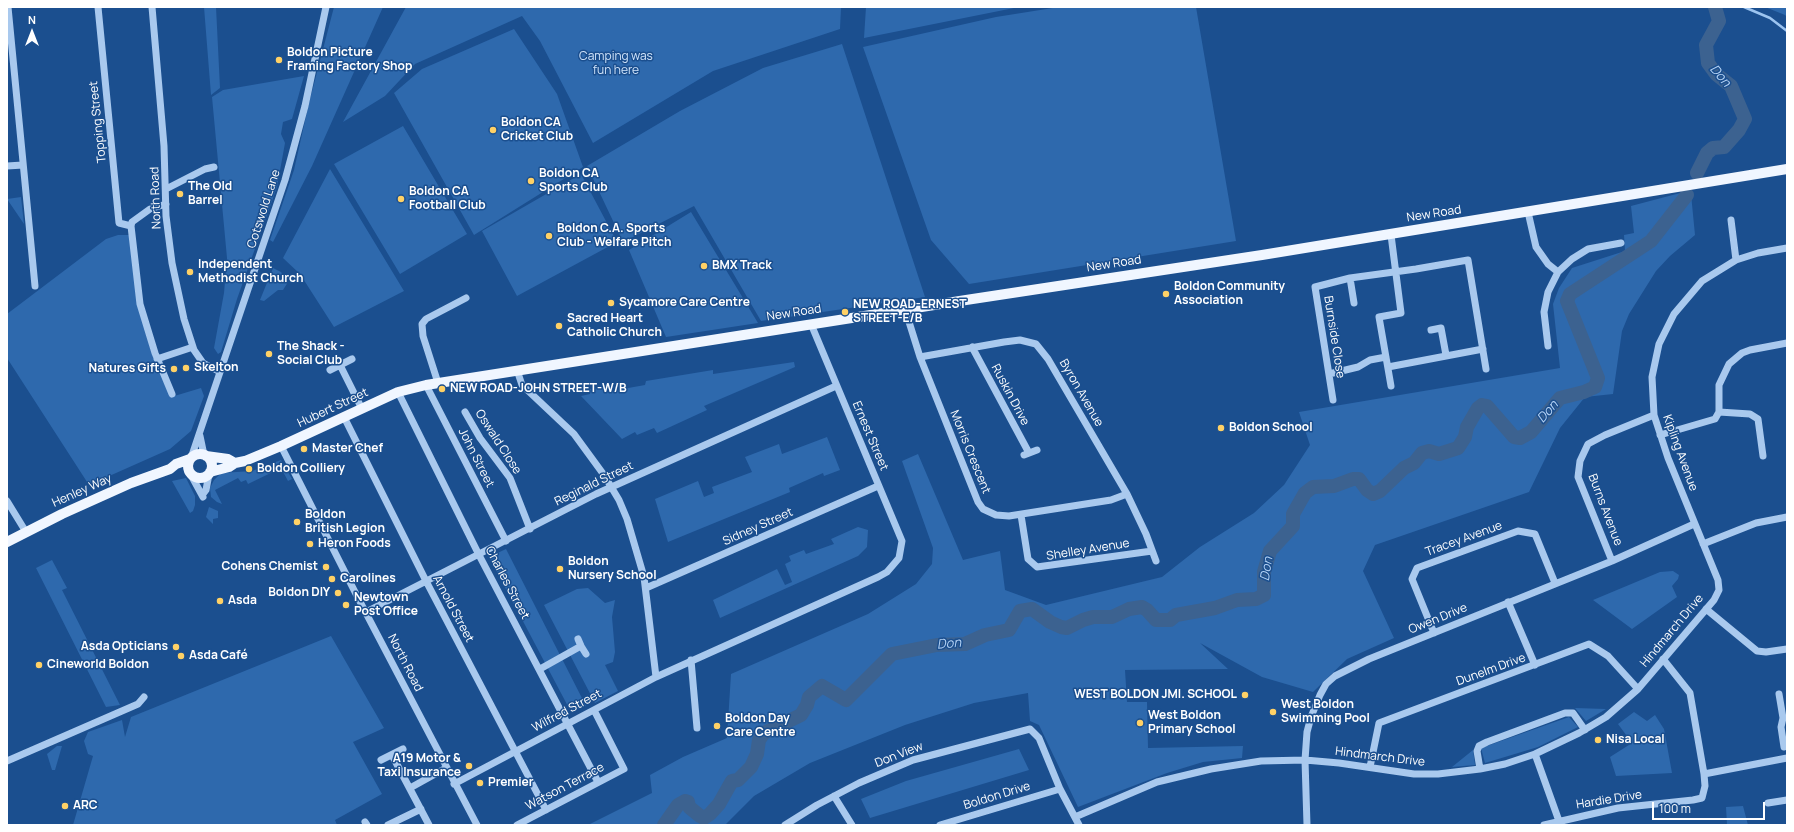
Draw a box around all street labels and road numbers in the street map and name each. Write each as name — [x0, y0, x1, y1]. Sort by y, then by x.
street label: Topping Street — [87, 80, 109, 164]
street label: North Road — [148, 167, 164, 229]
street label: Cotswold Lane — [245, 168, 283, 250]
street label: New Road — [1406, 203, 1462, 225]
street label: New Road — [1086, 253, 1142, 275]
street label: Burnside Close — [1320, 295, 1348, 379]
street label: New Road — [766, 302, 822, 324]
street label: Byron Avenue — [1056, 357, 1106, 429]
street label: Ruskin Drive — [988, 362, 1032, 428]
street label: Hubert Street — [295, 385, 371, 431]
street label: Ernest Street — [849, 399, 891, 473]
street label: Oswald Close — [472, 407, 524, 477]
street label: Morris Crescent — [947, 408, 993, 496]
street label: Kipling Avenue — [1659, 413, 1701, 493]
street label: John Street — [455, 426, 497, 490]
street label: Reginald Street — [552, 459, 636, 509]
street label: Henley Way — [50, 471, 114, 511]
street label: Burns Avenue — [1585, 472, 1625, 548]
street label: Sidney Street — [721, 505, 795, 549]
street label: Tracey Avenue — [1424, 518, 1504, 560]
street label: Shelley Avenue — [1045, 536, 1131, 564]
street label: Charles Street — [482, 544, 532, 622]
street label: Arnold Street — [429, 573, 477, 645]
street label: Hindmarch Drive — [1637, 592, 1707, 670]
street label: Owen Drive — [1407, 601, 1469, 637]
street label: North Road — [384, 632, 426, 694]
street label: Dunelm Drive — [1454, 651, 1528, 689]
street label: Wilfred Street — [530, 687, 604, 735]
street label: Don View — [873, 739, 925, 771]
street label: Hindmarch Drive — [1334, 744, 1426, 770]
street label: Watson Terrace — [523, 760, 607, 814]
street label: Boldon Drive — [962, 779, 1032, 813]
street label: Hardie Drive — [1575, 788, 1643, 812]

